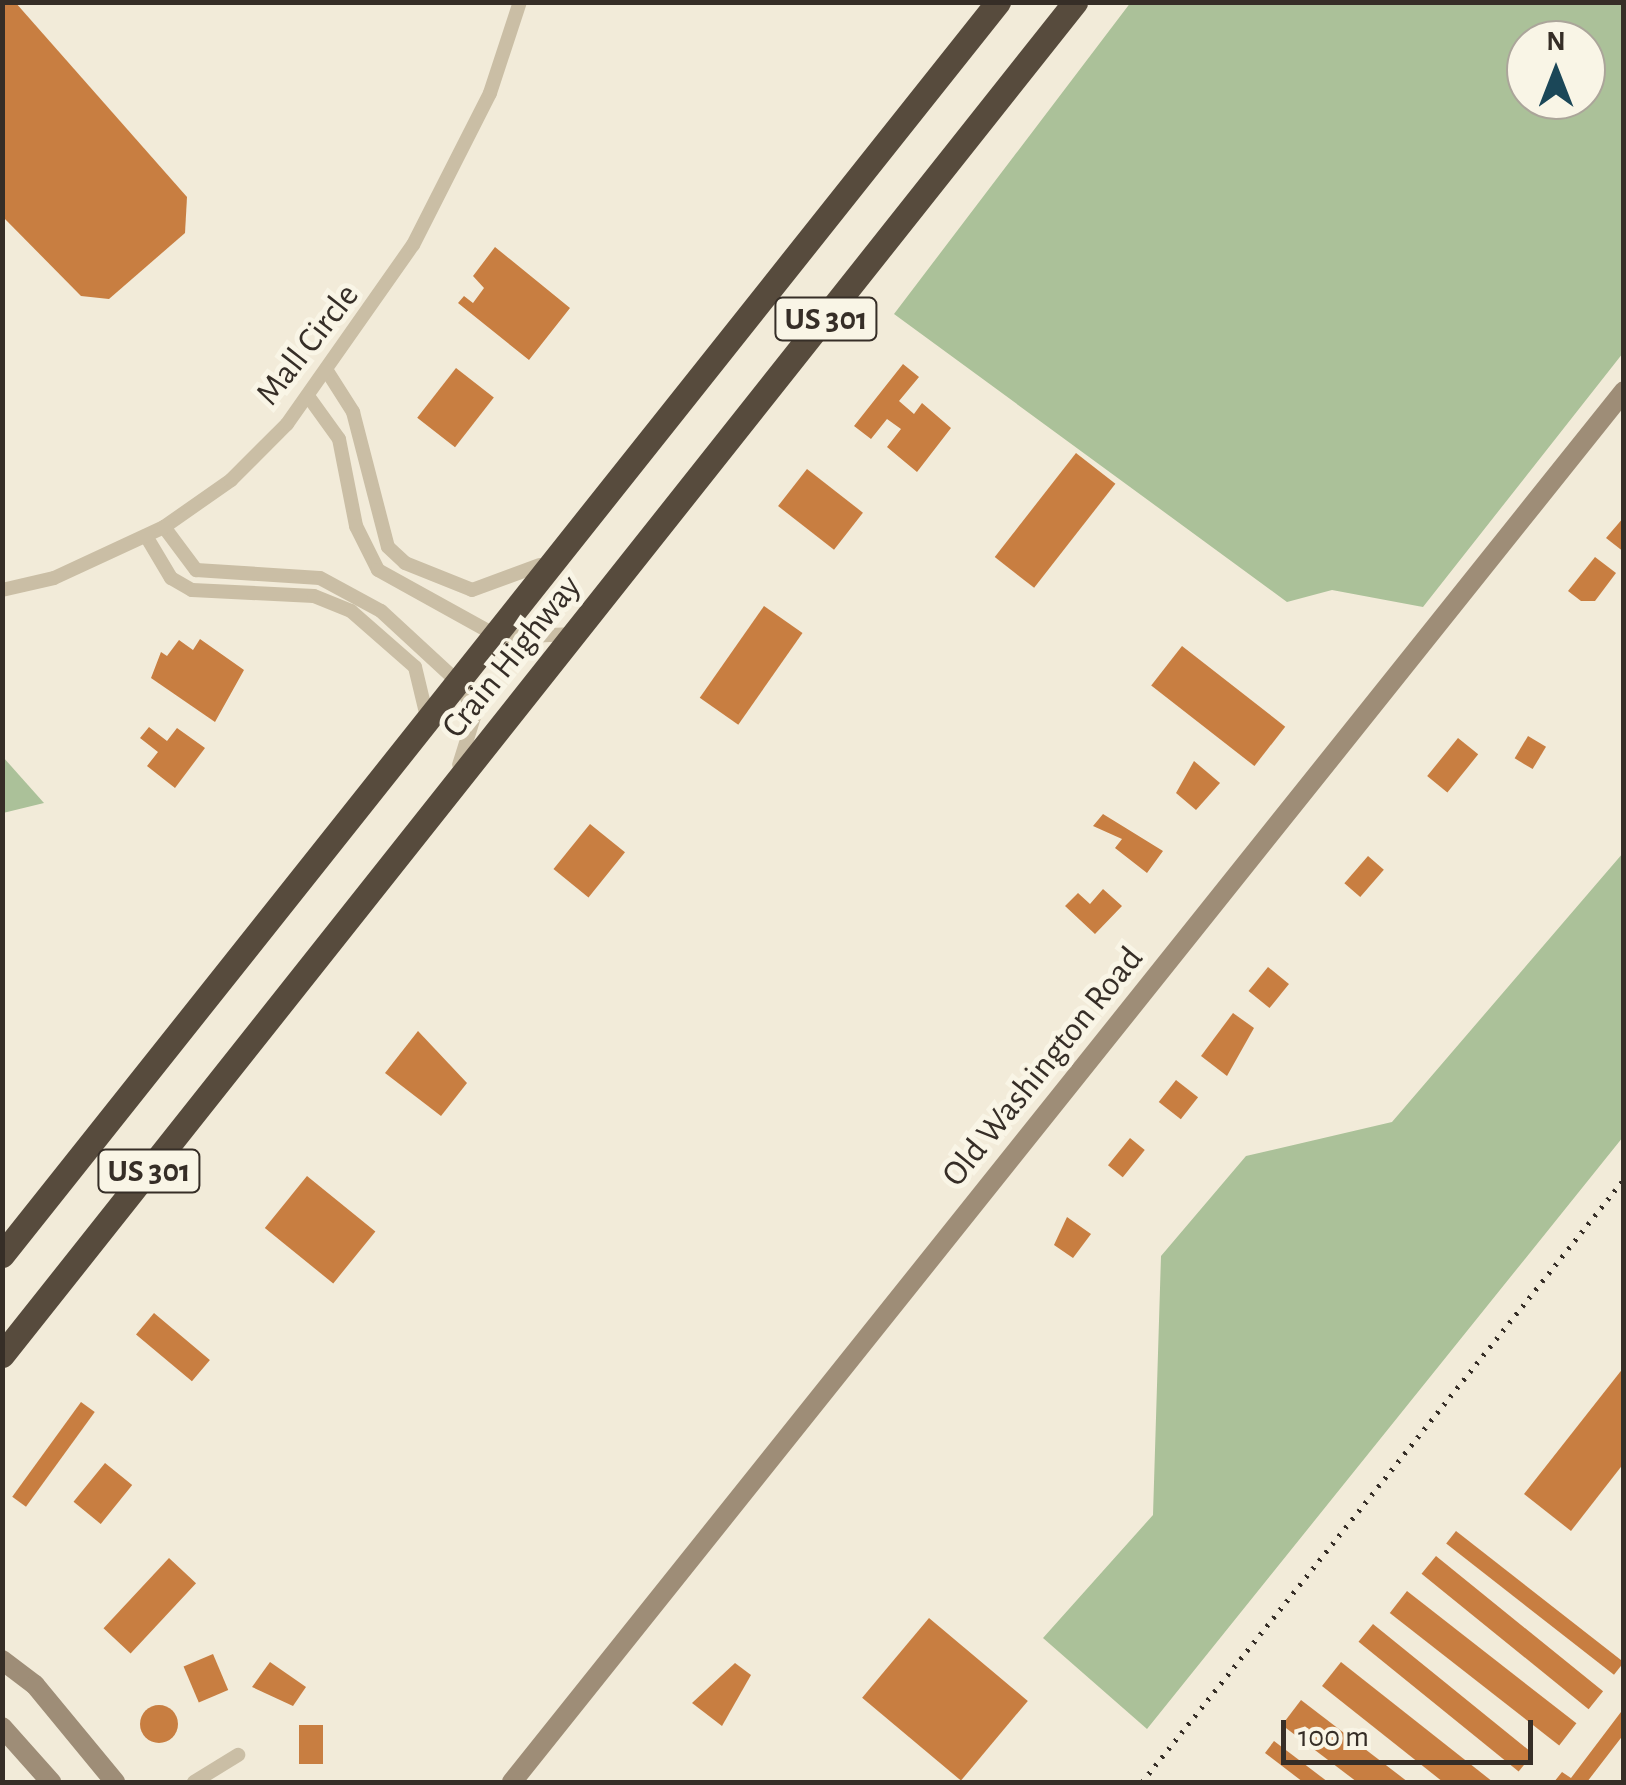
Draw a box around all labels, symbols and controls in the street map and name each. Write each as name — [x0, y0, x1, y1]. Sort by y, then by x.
north arrow — [1506, 20, 1606, 120]
text: N — [1546, 28, 1566, 56]
street label: Mall Circle — [248, 276, 368, 414]
road number: US 301 — [774, 292, 878, 346]
street label: Crain Highway — [433, 567, 591, 747]
street label: Old Washington Road — [934, 939, 1152, 1195]
road number: US 301 — [96, 1144, 202, 1198]
scale bar — [1286, 1700, 1538, 1762]
text: 100 m — [1298, 1722, 1369, 1752]

